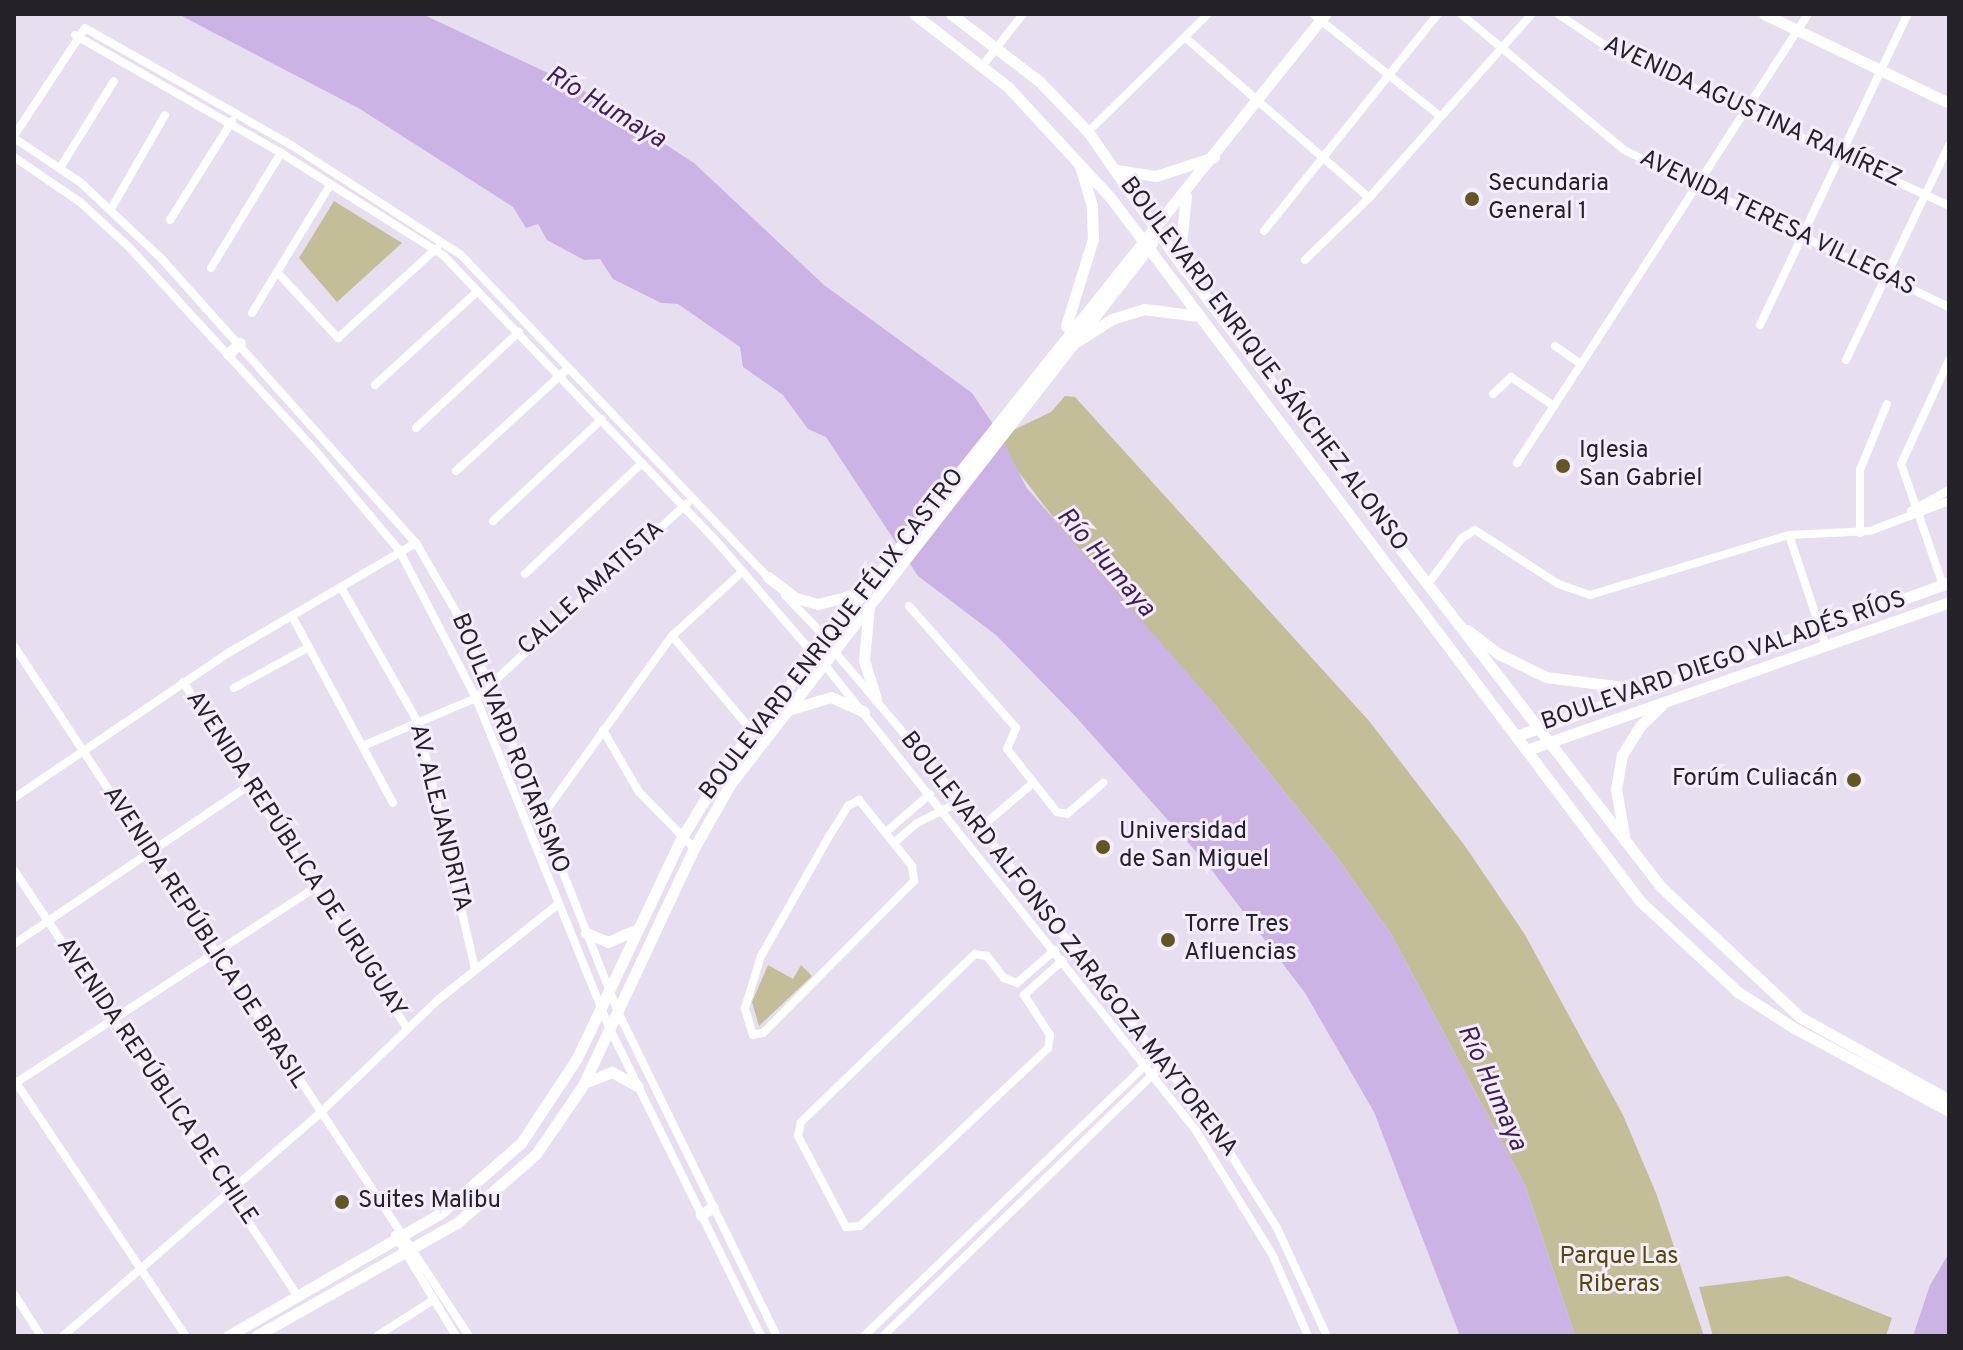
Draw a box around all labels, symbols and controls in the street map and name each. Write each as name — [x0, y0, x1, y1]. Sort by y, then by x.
street label: AVENIDA AGUSTINA RAMÍREZ — [1597, 31, 1907, 195]
water label: Río Humaya — [539, 60, 671, 156]
street label: AVENIDA TERESA VILLEGAS — [1633, 144, 1921, 304]
place label: Secundaria General 1 — [1488, 171, 1609, 227]
street label: BOULEVARD ENRIQUE SÁNCHEZ ALONSO — [1112, 172, 1414, 558]
marker: Secundaria General 1 — [1463, 190, 1481, 208]
place label: Iglesia San Gabriel — [1579, 438, 1702, 494]
marker: Iglesia San Gabriel — [1554, 457, 1572, 475]
street label: BOULEVARD ENRIQUE FÉLIX CASTRO — [695, 464, 971, 806]
water label: Río Humaya — [1049, 502, 1161, 624]
street label: CALLE AMATISTA — [513, 515, 671, 663]
street label: BOULEVARD DIEGO VALADÉS RÍOS — [1537, 586, 1911, 738]
street label: BOULEVARD ROTARISMO — [444, 610, 574, 878]
street label: AVENIDA REPÚBLICA DE URUGUAY — [178, 686, 412, 1024]
street label: AV. ALEJANDRITA — [402, 721, 476, 915]
street label: BOULEVARD ALFONSO ZARAGOZA MAYTORENA — [892, 726, 1244, 1164]
place label: Forúm Culiacán — [1672, 766, 1838, 794]
marker: Forúm Culiacán — [1845, 771, 1863, 789]
street label: AVENIDA REPÚBLICA DE BRASIL — [95, 781, 313, 1095]
place label: Universidad de San Miguel — [1119, 819, 1269, 875]
marker: Universidad de San Miguel — [1094, 838, 1112, 856]
place label: Torre Tres Afluencias — [1184, 912, 1297, 968]
marker: Torre Tres Afluencias — [1159, 931, 1177, 949]
street label: AVENIDA REPÚBLICA DE CHILE — [49, 932, 263, 1232]
water label: Río Humaya — [1449, 1020, 1533, 1156]
place label: Suites Malibu — [358, 1188, 501, 1216]
marker: Suites Malibu — [333, 1193, 351, 1211]
park label: Parque Las Riberas — [1559, 1244, 1679, 1300]

